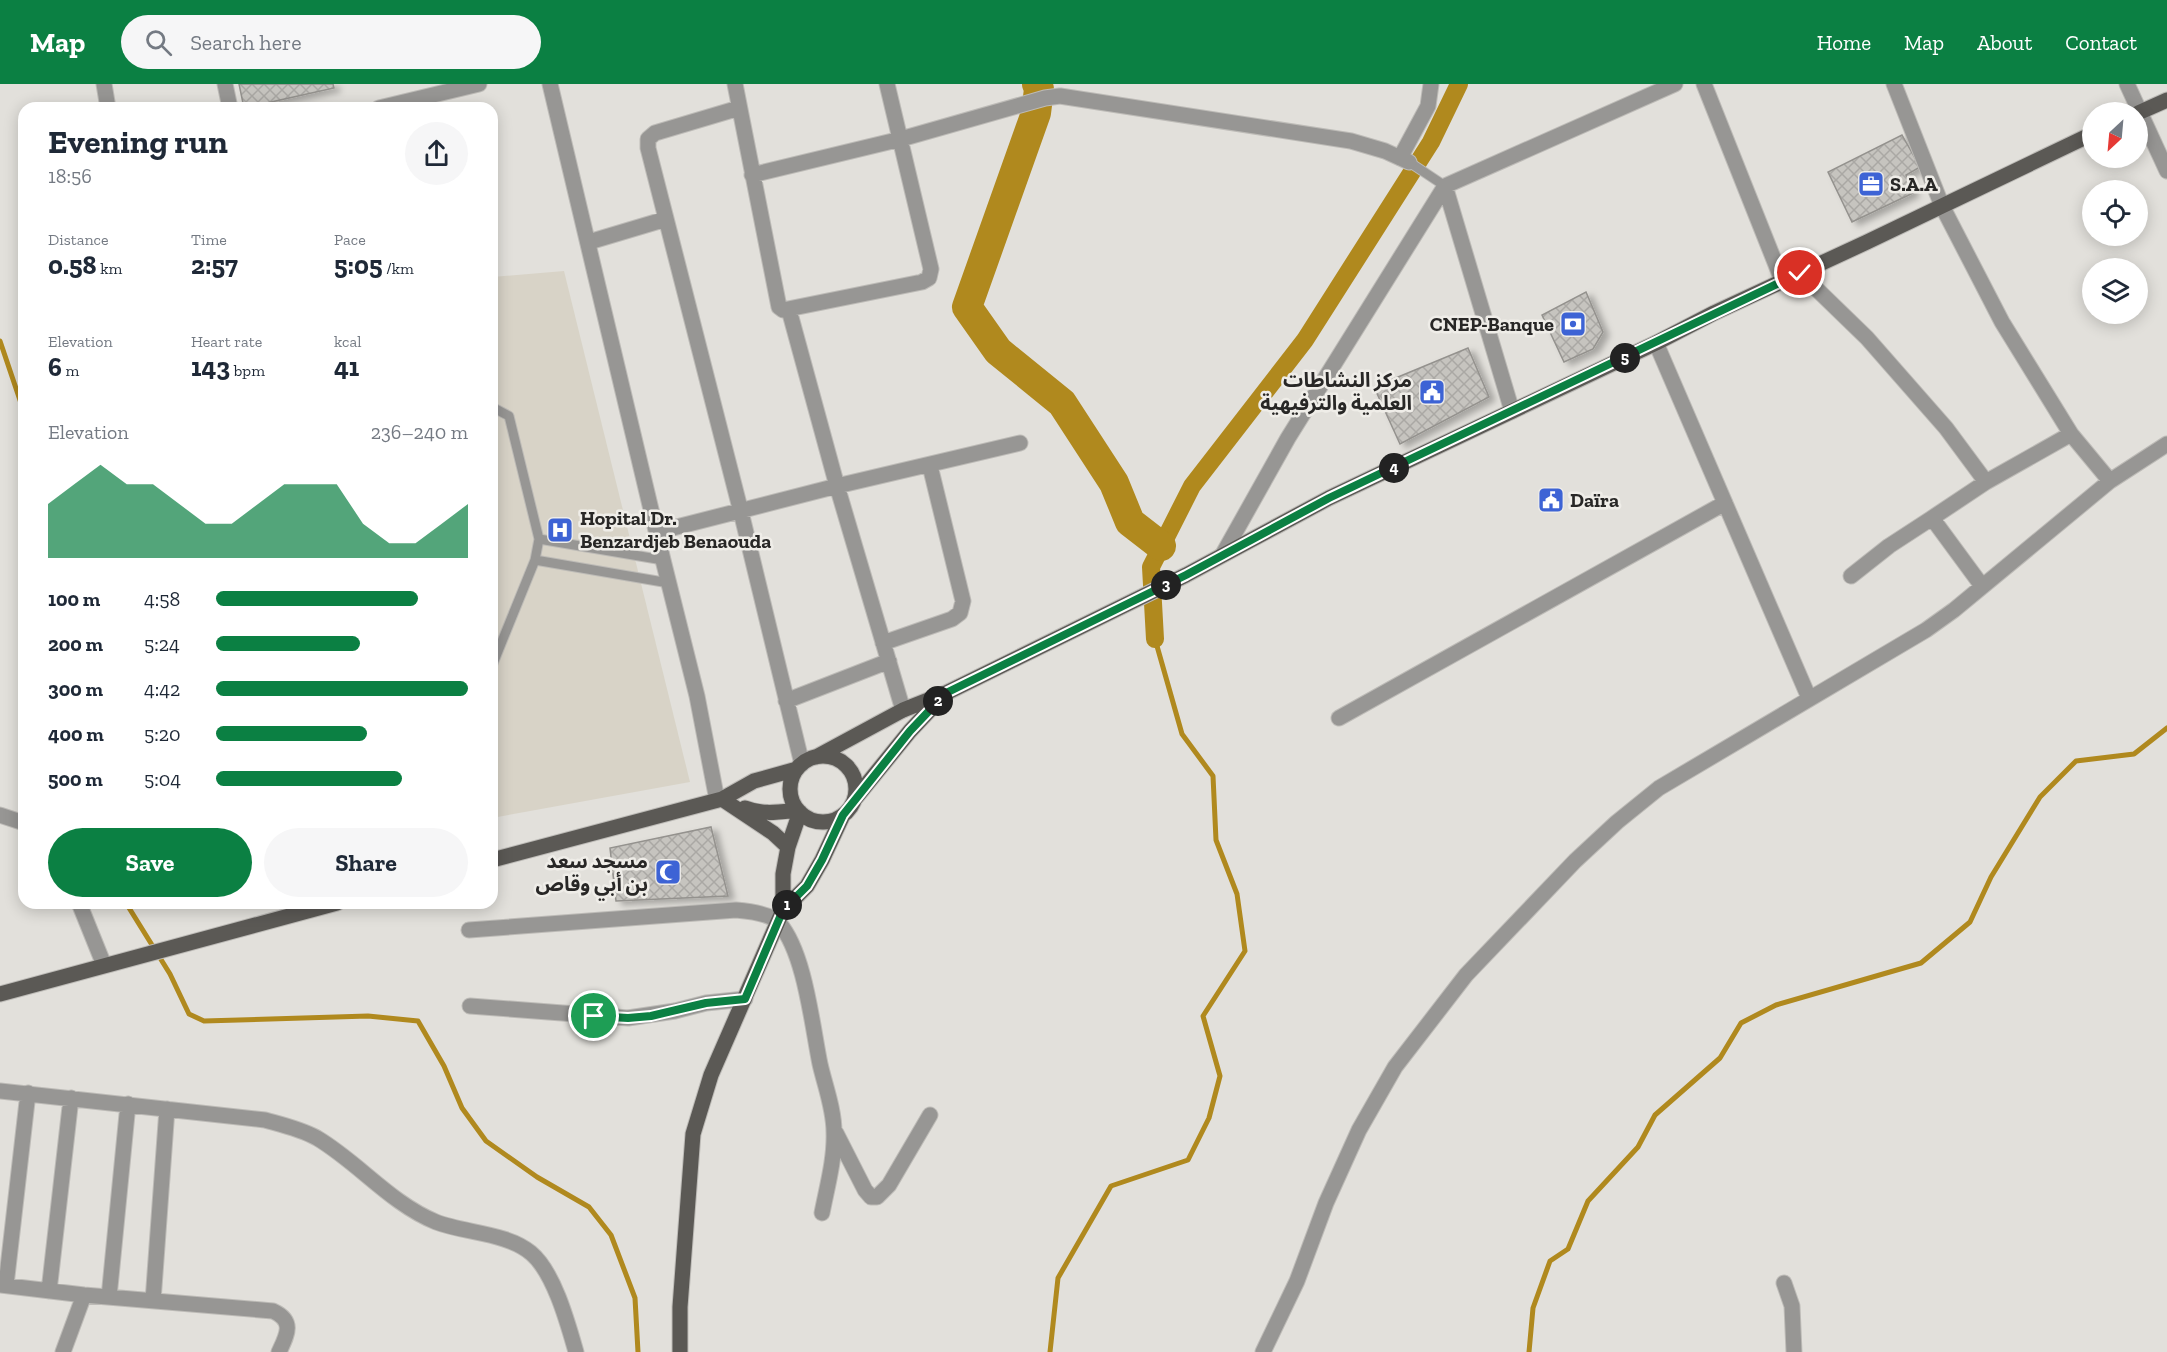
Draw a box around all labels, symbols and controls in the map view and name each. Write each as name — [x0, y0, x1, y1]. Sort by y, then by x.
search box — [121, 15, 541, 69]
text: Map — [30, 26, 85, 59]
icon: search — [142, 26, 175, 59]
text: Search here — [190, 29, 302, 56]
text: Home — [1817, 30, 1871, 55]
text: Map — [1904, 30, 1944, 55]
text: About — [1977, 30, 2032, 55]
text: Contact — [2065, 30, 2137, 55]
north arrow — [2082, 102, 2148, 168]
map controls — [2082, 102, 2148, 324]
text: Evening run — [48, 122, 228, 161]
button: share — [405, 122, 468, 185]
text: 18:56 — [48, 164, 92, 188]
office icon: S.A.A — [1856, 169, 1886, 199]
place label: S.A.A — [1890, 172, 1938, 196]
button: locate — [2082, 180, 2148, 246]
text: Distance — [48, 230, 109, 249]
text: Time — [191, 230, 227, 249]
text: Pace — [334, 230, 366, 249]
pin — [1774, 247, 1825, 298]
text: 0.58 — [48, 249, 97, 281]
text: 2:57 — [191, 249, 238, 281]
text: 5:05 — [334, 249, 383, 281]
icon: check — [1783, 256, 1816, 289]
button: layers — [2082, 258, 2148, 324]
text: km — [97, 259, 122, 278]
text: /km — [383, 259, 414, 278]
bank icon: CNEP-Banque — [1558, 309, 1588, 339]
place label: CNEP-Banque — [1430, 312, 1554, 336]
text: Elevation — [48, 332, 113, 351]
text: Heart rate — [191, 332, 262, 351]
text: kcal — [334, 332, 361, 351]
pin: 5 — [1610, 343, 1640, 373]
text: 5 — [1621, 348, 1629, 367]
text: 6 — [48, 351, 62, 383]
text: 143 — [191, 351, 230, 383]
text: 41 — [334, 351, 359, 383]
text: m — [62, 361, 79, 380]
text: bpm — [230, 361, 265, 380]
place label: مركز النشاطات العلمية والترفيهية — [1260, 368, 1412, 415]
public building icon: مركز النشاطات العلمية والترفيهية — [1417, 377, 1447, 407]
text: Elevation — [48, 420, 129, 444]
text: 236–240 m — [371, 420, 468, 444]
pin: 4 — [1379, 453, 1409, 483]
text: 4 — [1389, 458, 1399, 477]
public building icon: Daïra — [1536, 485, 1566, 515]
place label: Daïra — [1570, 488, 1619, 512]
place label: Hopital Dr. Benzardjeb Benaouda — [580, 506, 771, 553]
hospital icon: Hopital Dr. Benzardjeb Benaouda — [545, 515, 575, 545]
pin: 3 — [1151, 570, 1181, 600]
text: 3 — [1162, 575, 1170, 594]
text: 100 m — [48, 587, 100, 611]
text: 4:58 — [144, 587, 180, 611]
text: 200 m — [48, 632, 103, 656]
text: 5:24 — [144, 632, 180, 656]
text: 300 m — [48, 677, 103, 701]
text: 4:42 — [144, 677, 180, 701]
pin: 2 — [923, 686, 953, 716]
text: 2 — [934, 691, 942, 710]
text: 400 m — [48, 722, 104, 746]
text: 5:20 — [144, 722, 181, 746]
text: 500 m — [48, 767, 103, 791]
text: 5:04 — [144, 767, 181, 791]
button: Save — [48, 828, 252, 897]
button: Share — [264, 828, 468, 897]
place label: مسجد سعد بن أبي وقاص — [535, 849, 648, 901]
mosque icon: مسجد سعد بن أبي وقاص — [653, 857, 683, 887]
pin: 1 — [772, 890, 802, 920]
text: 1 — [784, 895, 790, 914]
pin — [568, 990, 619, 1041]
icon: arrive — [577, 999, 610, 1032]

